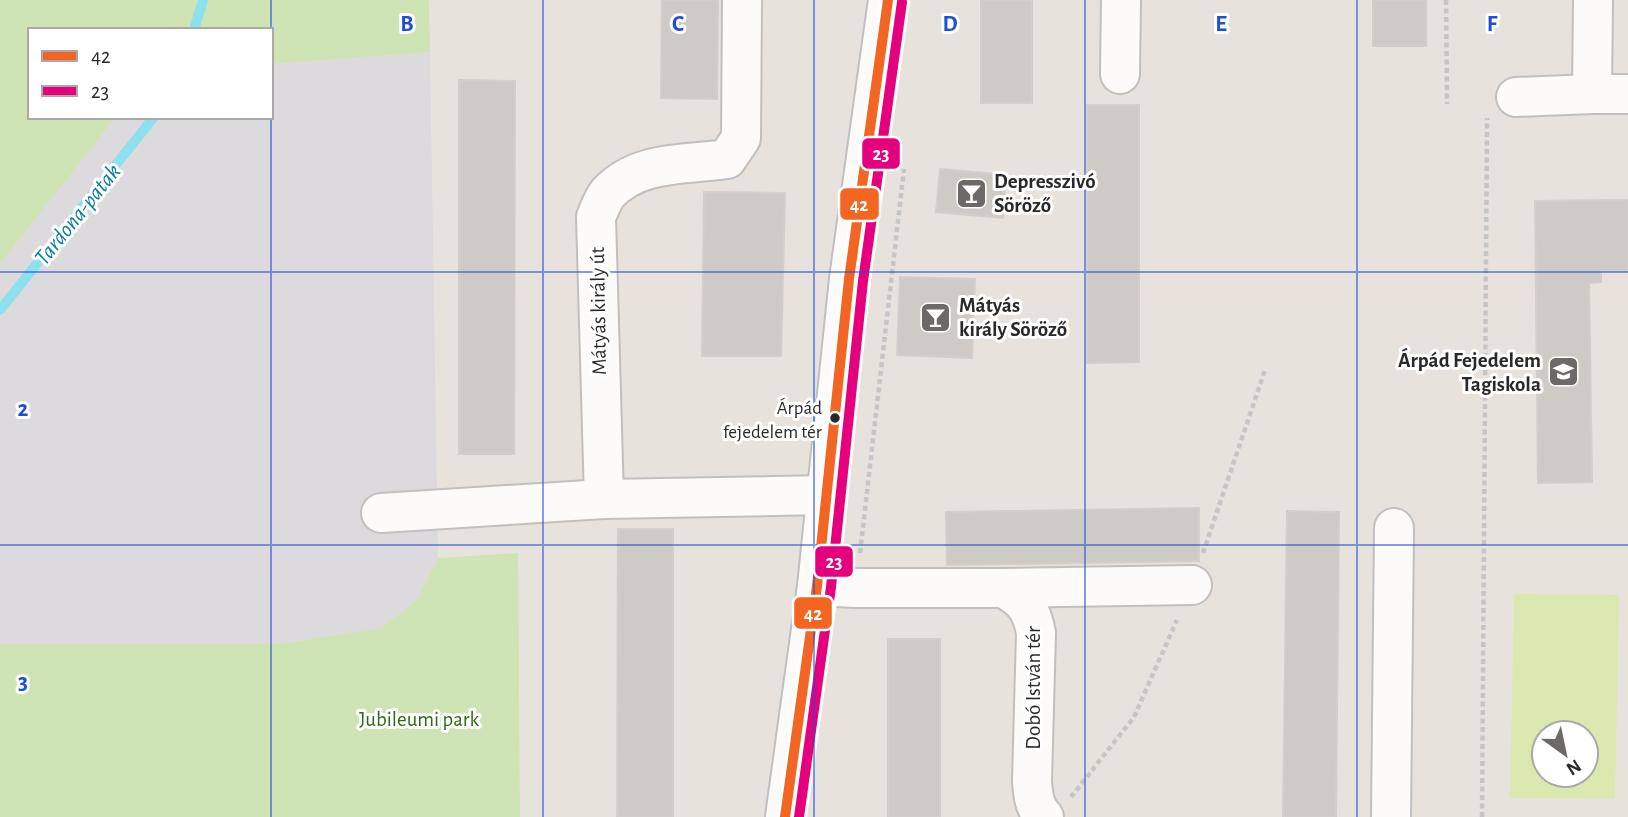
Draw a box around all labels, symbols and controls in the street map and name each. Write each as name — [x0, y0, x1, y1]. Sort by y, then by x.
text: B — [400, 13, 414, 36]
text: C — [672, 13, 684, 36]
text: D — [942, 13, 958, 36]
text: E — [1215, 13, 1227, 36]
text: F — [1487, 13, 1498, 36]
legend — [28, 28, 273, 119]
text: 42 — [91, 46, 111, 67]
text: 23 — [91, 81, 109, 102]
line badge: 23 — [861, 137, 901, 170]
text: 23 — [872, 145, 890, 164]
water label: Tardona-patak — [31, 160, 126, 270]
place label: Depresszivó Söröző — [994, 171, 1096, 216]
bar icon: Depresszivó Söröző — [954, 176, 988, 210]
line badge: 42 — [839, 187, 880, 221]
text: 42 — [850, 196, 868, 215]
street label: Mátyás király út — [587, 246, 610, 375]
place label: Mátyás király Söröző — [959, 295, 1067, 340]
bar icon: Mátyás király Söröző — [919, 300, 953, 334]
place label: Árpád Fejedelem Tagiskola — [1398, 347, 1541, 395]
school or university icon: Árpád Fejedelem Tagiskola — [1547, 355, 1581, 389]
place label: Árpád fejedelem tér — [723, 397, 822, 442]
text: 2 — [18, 398, 29, 421]
marker: Árpád fejedelem tér — [828, 411, 842, 425]
line badge: 23 — [814, 545, 854, 578]
text: 23 — [825, 553, 843, 572]
line badge: 42 — [793, 596, 833, 630]
text: 42 — [804, 605, 822, 624]
street label: Dobó István tér — [1023, 626, 1044, 750]
text: 3 — [18, 671, 28, 694]
park label: Jubileumi park — [359, 709, 479, 730]
north arrow — [1530, 719, 1600, 789]
text: N — [1563, 755, 1584, 779]

